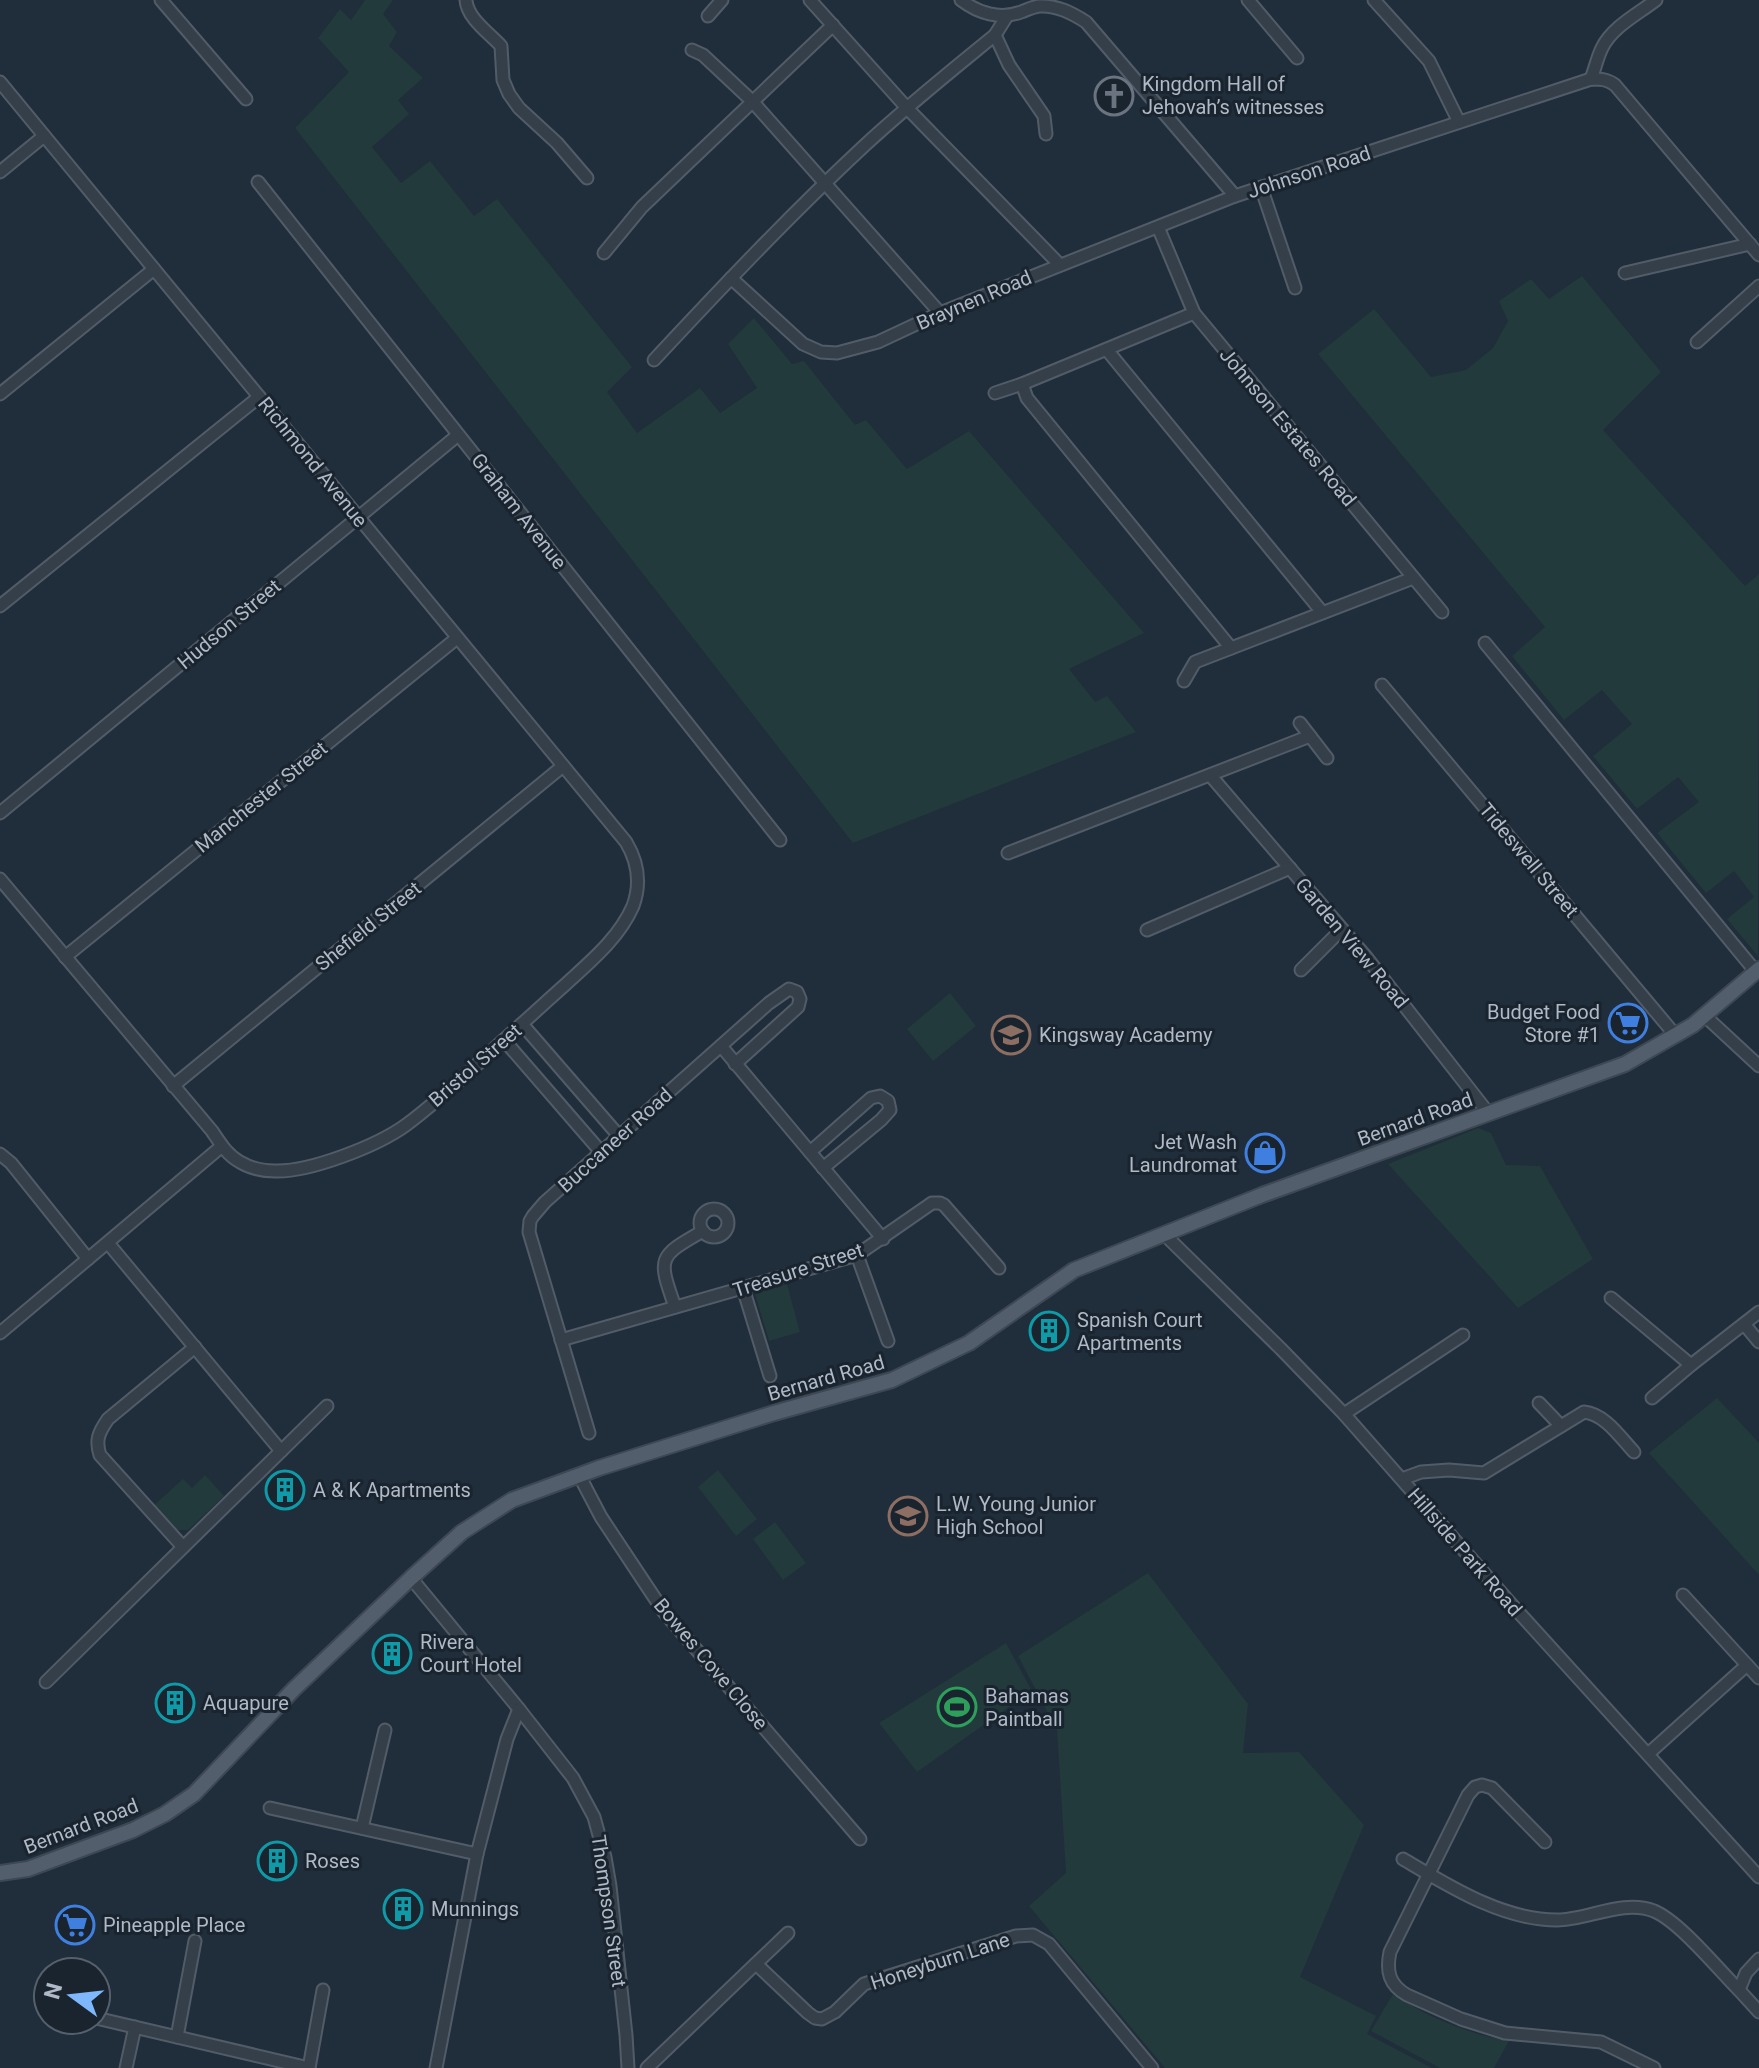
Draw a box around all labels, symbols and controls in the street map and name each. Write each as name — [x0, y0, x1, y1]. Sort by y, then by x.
place label: Kingdom Hall of Jehovah’s witnesses — [1142, 72, 1324, 119]
church icon: Kingdom Hall of Jehovah’s witnesses — [1093, 75, 1135, 117]
street label: Johnson Road — [1244, 141, 1374, 203]
street label: Braynen Road — [913, 265, 1035, 335]
street label: Johnson Estates Road — [1215, 343, 1361, 511]
street label: Richmond Avenue — [253, 392, 373, 532]
street label: Graham Avenue — [466, 448, 572, 574]
street label: Hudson Street — [173, 574, 285, 674]
street label: Manchester Street — [190, 736, 332, 858]
street label: Tideswell Street — [1474, 798, 1584, 922]
street label: Garden View Road — [1290, 873, 1414, 1013]
street label: Shefield Street — [310, 876, 426, 976]
place label: Budget Food Store #1 — [1487, 1000, 1600, 1047]
supermarket icon: Budget Food Store #1 — [1607, 1002, 1649, 1044]
school or university icon: Kingsway Academy — [990, 1014, 1032, 1056]
street label: Bristol Street — [424, 1018, 526, 1112]
place label: Kingsway Academy — [1039, 1023, 1213, 1047]
street label: Buccaneer Road — [553, 1083, 677, 1197]
street label: Bernard Road — [1354, 1087, 1476, 1151]
place label: Jet Wash Laundromat — [1129, 1130, 1237, 1177]
shop icon: Jet Wash Laundromat — [1244, 1132, 1286, 1174]
street label: Treasure Street — [730, 1238, 866, 1302]
place label: Spanish Court Apartments — [1077, 1308, 1202, 1355]
building icon: Spanish Court Apartments — [1028, 1310, 1070, 1352]
street label: Bernard Road — [765, 1350, 887, 1406]
building icon: A & K Apartments — [264, 1469, 306, 1511]
place label: A & K Apartments — [313, 1478, 471, 1502]
street label: Hillside Park Road — [1403, 1483, 1527, 1621]
place label: L.W. Young Junior High School — [936, 1492, 1096, 1539]
school or university icon: L.W. Young Junior High School — [887, 1495, 929, 1537]
street label: Bowes Cove Close — [649, 1593, 773, 1735]
place label: Rivera Court Hotel — [420, 1630, 522, 1677]
building icon: Rivera Court Hotel — [371, 1633, 413, 1675]
building icon: Aquapure — [154, 1682, 196, 1724]
place label: Bahamas Paintball — [985, 1684, 1069, 1731]
sports icon: Bahamas Paintball — [936, 1686, 978, 1728]
place label: Aquapure — [203, 1691, 289, 1715]
street label: Bernard Road — [20, 1793, 142, 1859]
street label: Thompson Street — [586, 1833, 632, 1989]
building icon: Roses — [256, 1840, 298, 1882]
place label: Roses — [305, 1849, 360, 1873]
building icon: Munnings — [382, 1888, 424, 1930]
place label: Munnings — [431, 1897, 519, 1921]
supermarket icon: Pineapple Place — [54, 1904, 96, 1946]
place label: Pineapple Place — [103, 1913, 245, 1937]
street label: Honeyburn Lane — [867, 1927, 1013, 1995]
north arrow — [32, 1956, 112, 2036]
text: N — [39, 1980, 67, 2002]

